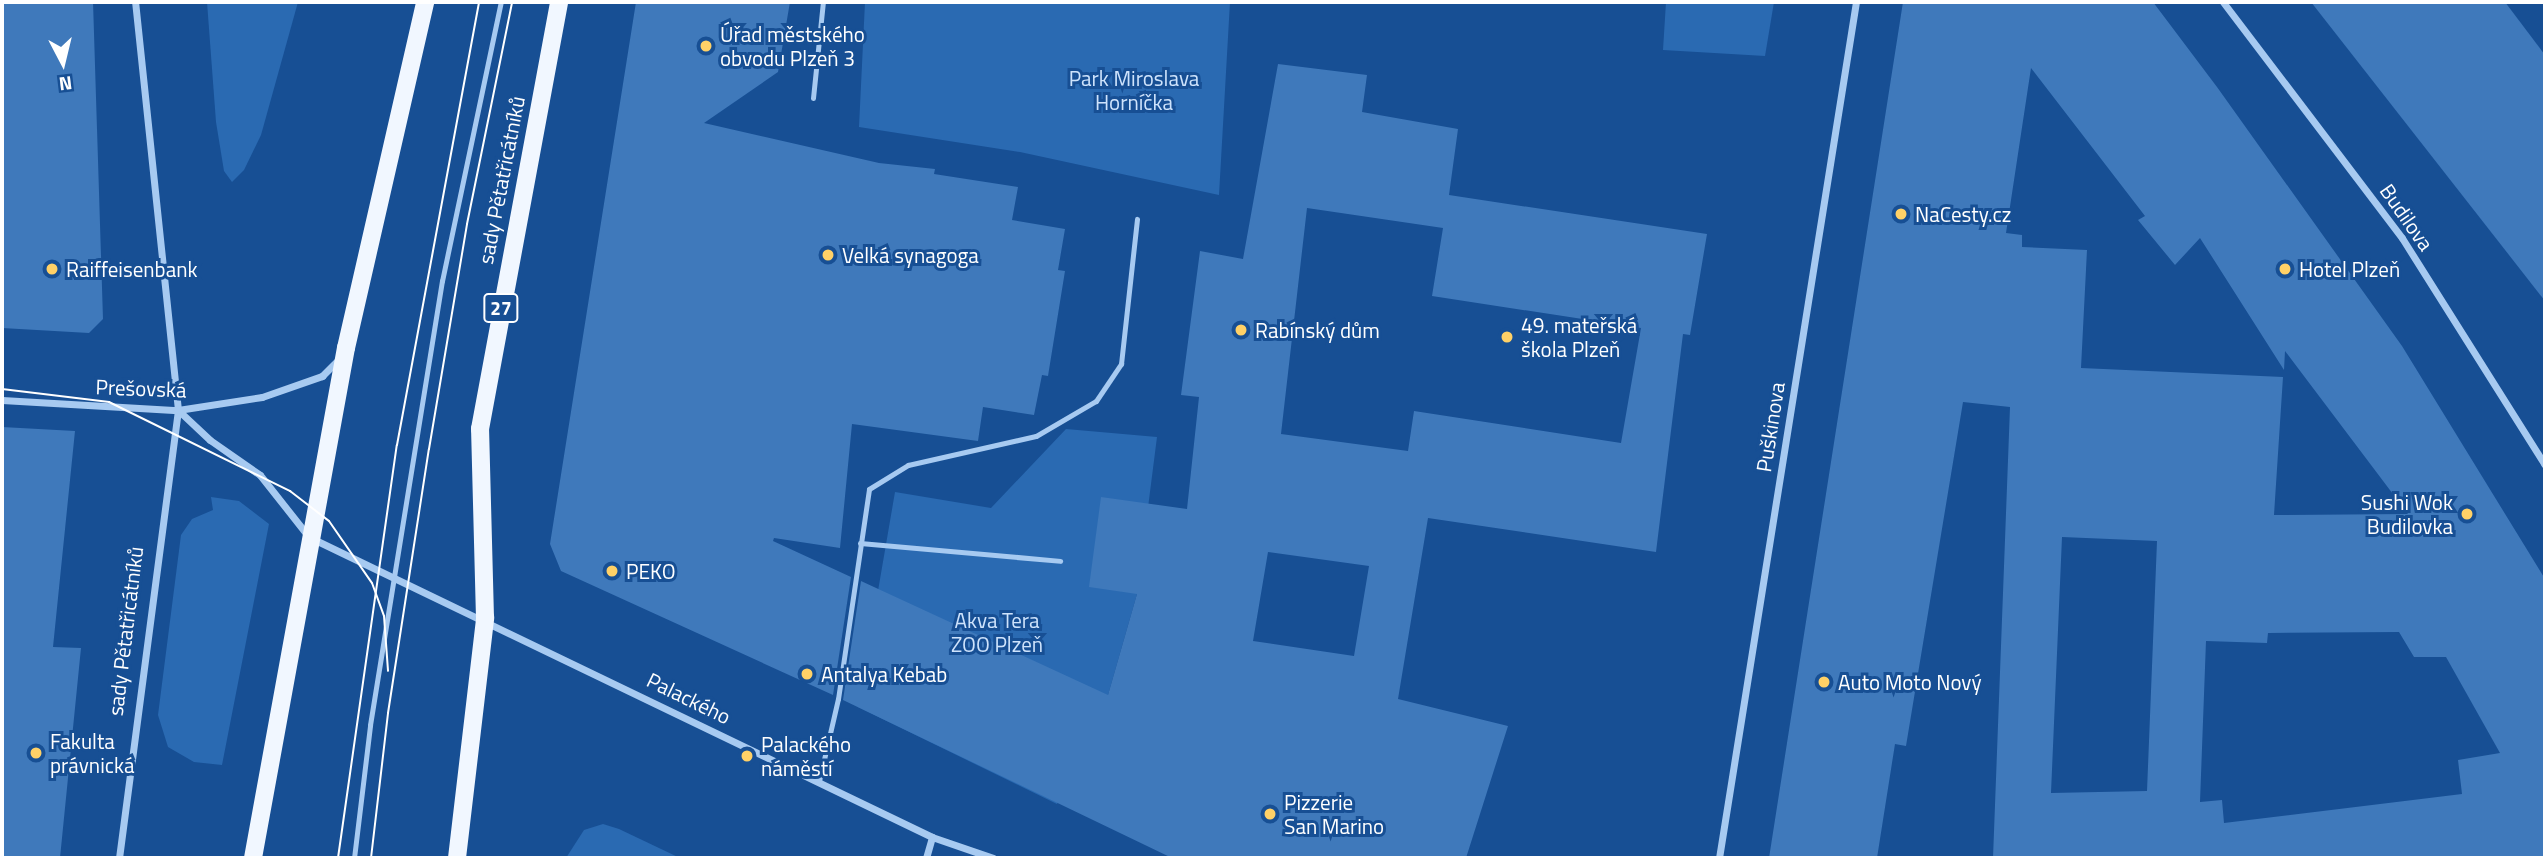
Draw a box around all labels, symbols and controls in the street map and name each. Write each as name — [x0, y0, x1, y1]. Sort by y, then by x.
place label: Úřad městského obvodu Plzeň 3 — [720, 21, 865, 71]
north arrow — [28, 28, 98, 98]
marker: Úřad městského obvodu Plzeň 3 — [698, 38, 714, 54]
park label: Park Miroslava Horníčka — [1069, 65, 1199, 115]
text: N — [57, 69, 74, 100]
street label: sady Pětatřicátníků — [472, 94, 530, 266]
street label: Budilova — [2375, 179, 2439, 255]
place label: NaCesty.cz — [1915, 201, 2011, 227]
marker: NaCesty.cz — [1893, 206, 1909, 222]
place label: Velká synagoga — [842, 242, 979, 268]
marker: Velká synagoga — [820, 247, 836, 263]
place label: Raiffeisenbank — [66, 256, 198, 282]
place label: Hotel Plzeň — [2299, 256, 2400, 282]
marker: Raiffeisenbank — [44, 261, 60, 277]
marker: Hotel Plzeň — [2277, 261, 2293, 277]
road number: 27 — [482, 292, 520, 324]
place label: 49. mateřská škola Plzeň — [1521, 312, 1637, 362]
place label: Rabínský dům — [1255, 317, 1380, 343]
marker: Rabínský dům — [1233, 322, 1249, 338]
marker: 49. mateřská škola Plzeň — [1499, 329, 1515, 345]
street label: Prešovská — [95, 374, 187, 402]
street label: Puškinova — [1750, 380, 1790, 474]
place label: Sushi Wok Budilovka — [2361, 489, 2453, 539]
marker: Sushi Wok Budilovka — [2459, 506, 2475, 522]
street label: sady Pětatřicátníků — [102, 545, 148, 717]
place label: PEKO — [626, 558, 676, 584]
marker: PEKO — [604, 563, 620, 579]
park label: Akva Tera ZOO Plzeň — [951, 607, 1043, 657]
place label: Antalya Kebab — [821, 661, 947, 687]
marker: Antalya Kebab — [799, 666, 815, 682]
street label: Palackého — [643, 667, 735, 729]
place label: Auto Moto Nový — [1838, 669, 1982, 695]
marker: Auto Moto Nový — [1816, 674, 1832, 690]
place label: Fakulta právnická — [50, 728, 134, 778]
place label: Palackého náměstí — [761, 731, 851, 781]
marker: Fakulta právnická — [28, 745, 44, 761]
marker: Palackého náměstí — [739, 748, 755, 764]
place label: Pizzerie San Marino — [1284, 789, 1384, 839]
marker: Pizzerie San Marino — [1262, 806, 1278, 822]

